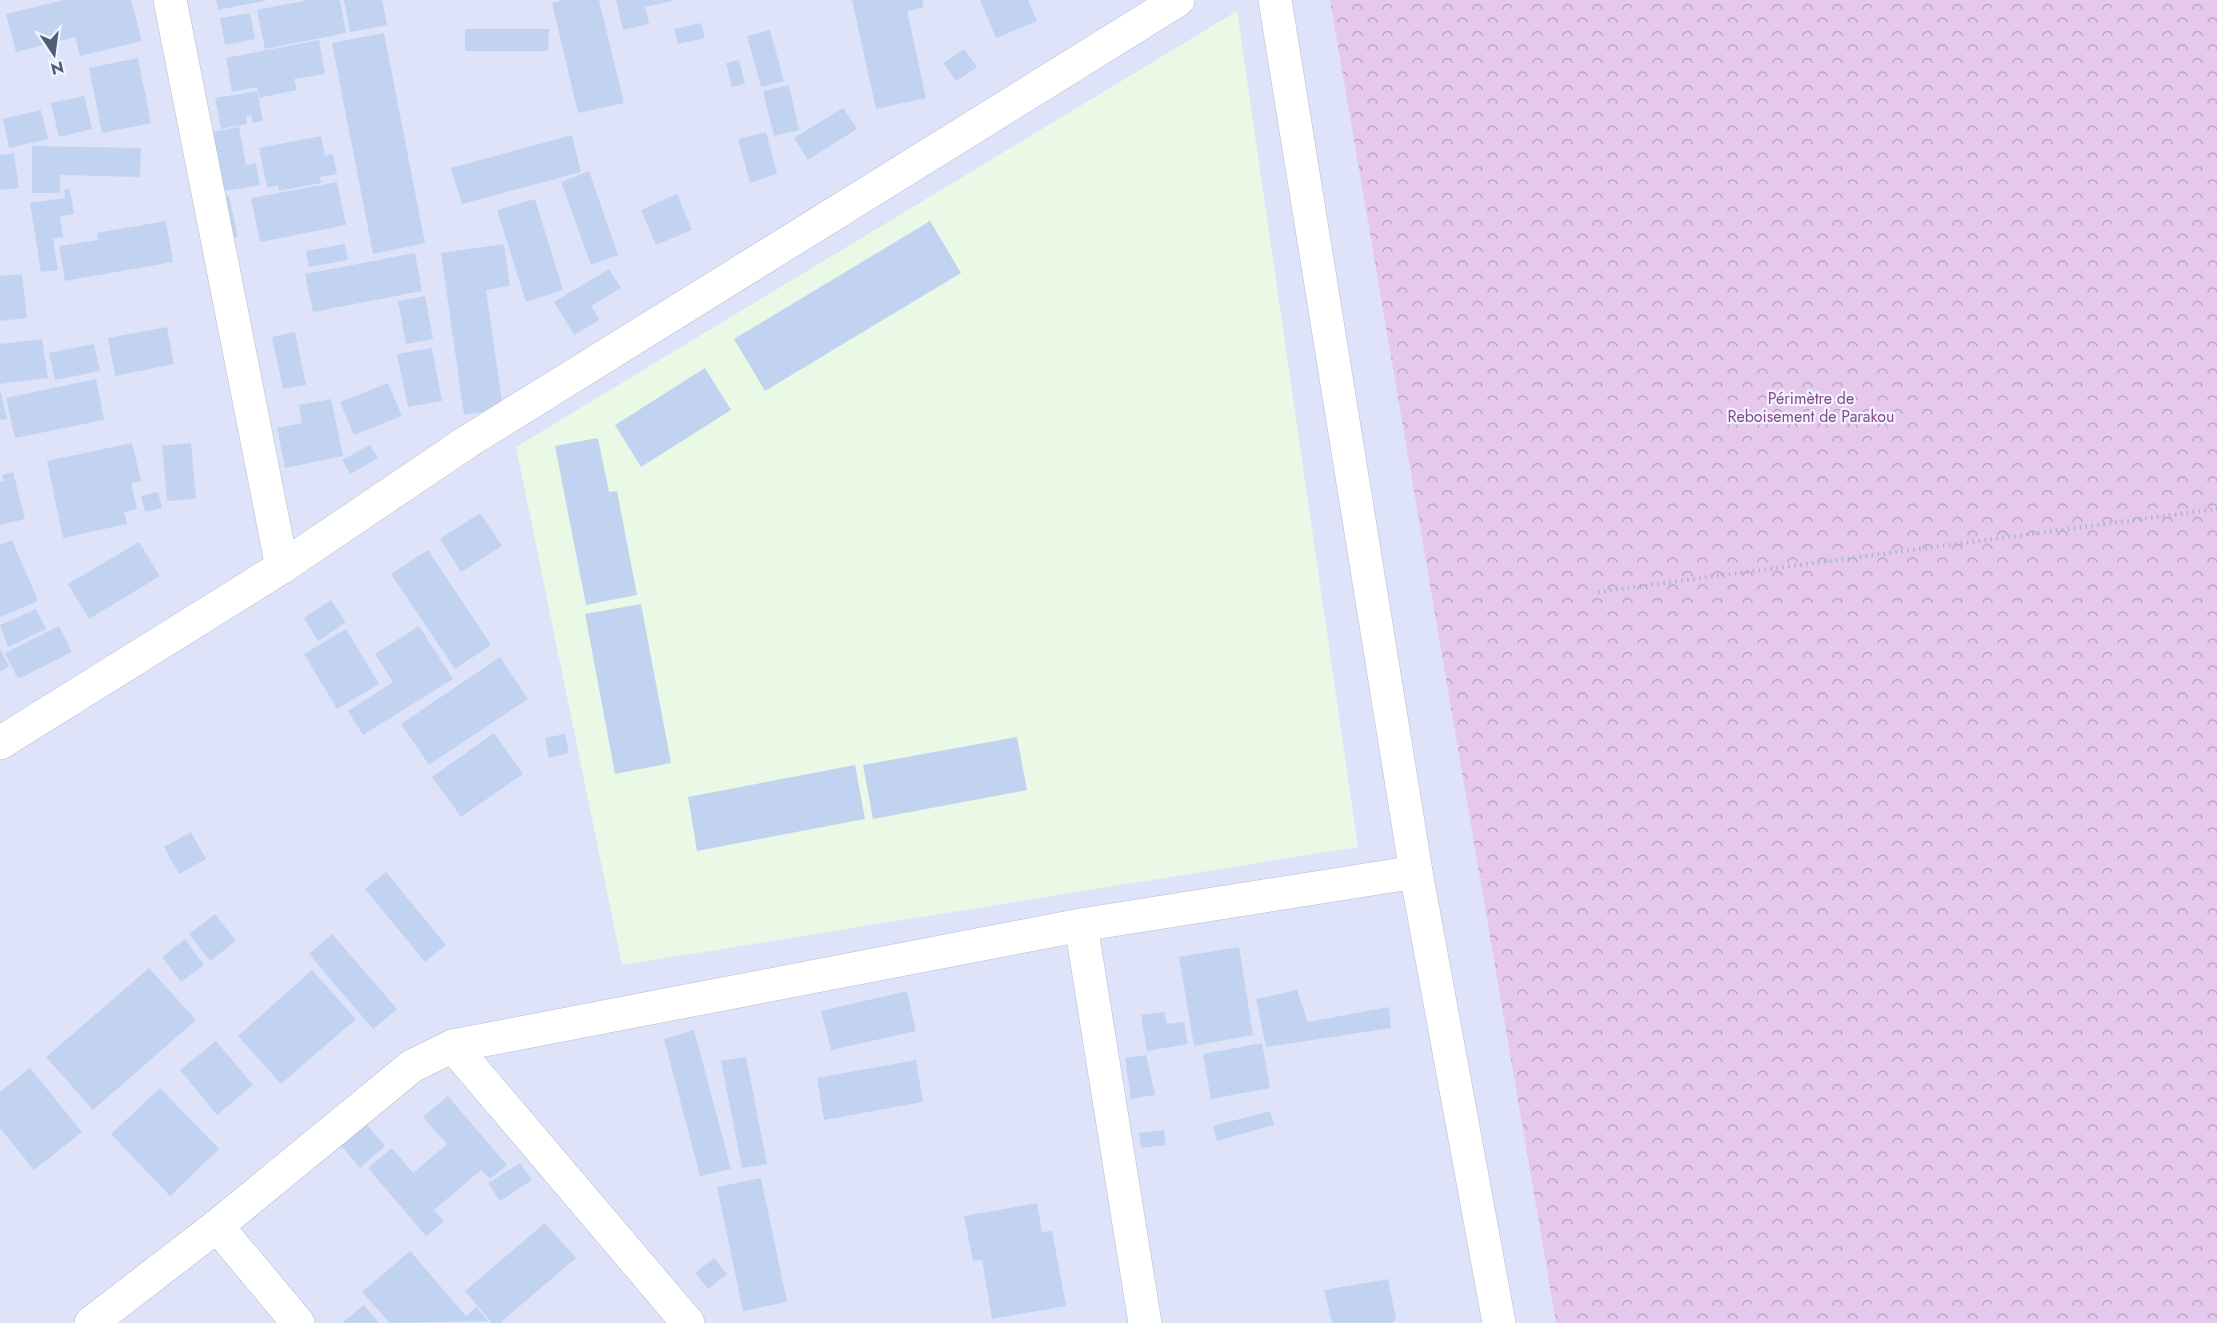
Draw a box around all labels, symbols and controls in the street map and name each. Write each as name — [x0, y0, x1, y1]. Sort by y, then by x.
north arrow — [24, 24, 84, 84]
text: N — [48, 55, 66, 81]
park label: Périmètre de Reboisement de Parakou — [1728, 387, 1894, 428]

